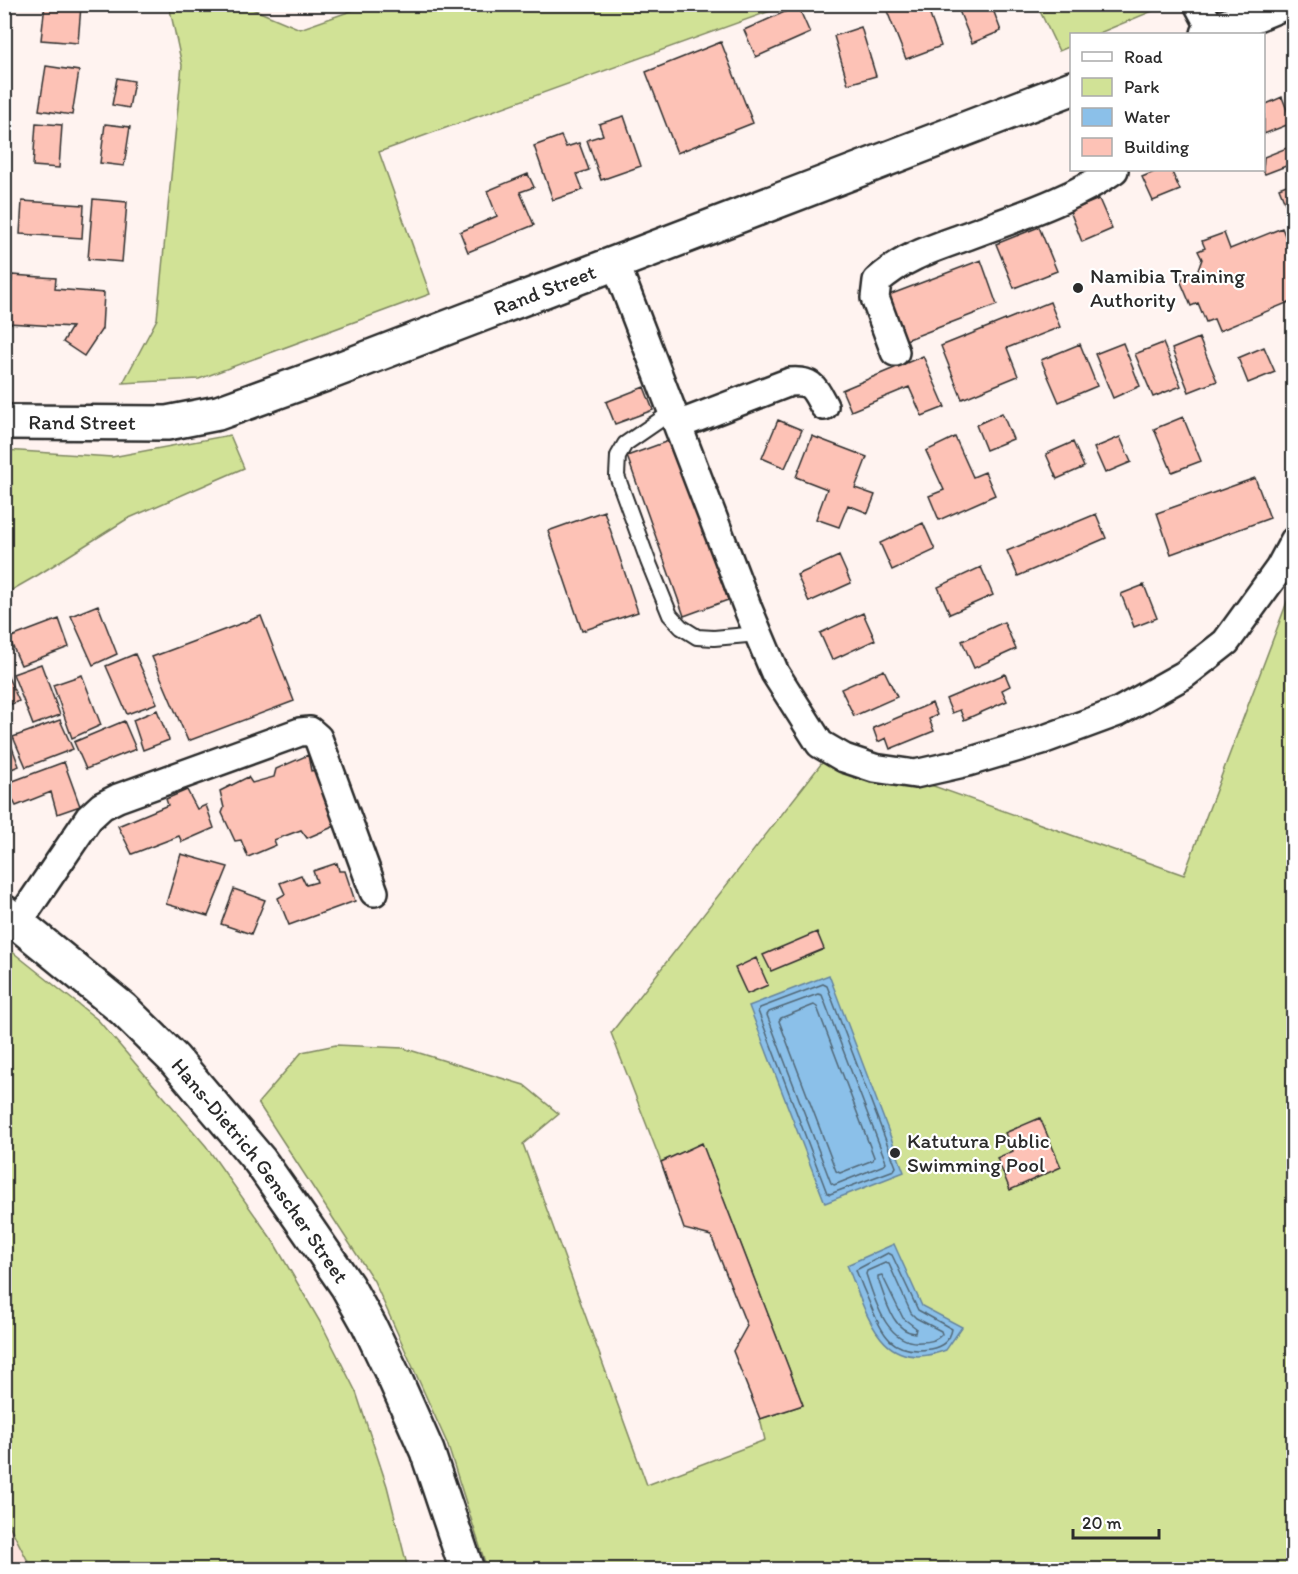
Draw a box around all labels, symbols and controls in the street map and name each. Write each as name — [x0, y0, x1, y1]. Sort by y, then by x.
legend — [1070, 33, 1265, 171]
text: Road — [1124, 46, 1163, 68]
text: Park — [1124, 76, 1159, 98]
text: Water — [1124, 106, 1170, 128]
text: Building — [1124, 136, 1190, 158]
street label: Rand Street — [490, 259, 599, 321]
place label: Namibia Training Authority — [1090, 263, 1245, 312]
marker: Namibia Training Authority — [1071, 281, 1085, 295]
street label: Rand Street — [28, 409, 136, 435]
street label: Hans-Dietrich Genscher Street — [166, 1053, 354, 1288]
place label: Katutura Public Swimming Pool — [907, 1128, 1050, 1177]
marker: Katutura Public Swimming Pool — [888, 1146, 902, 1160]
scale bar — [1073, 1502, 1158, 1540]
text: 20 m — [1082, 1512, 1122, 1534]

